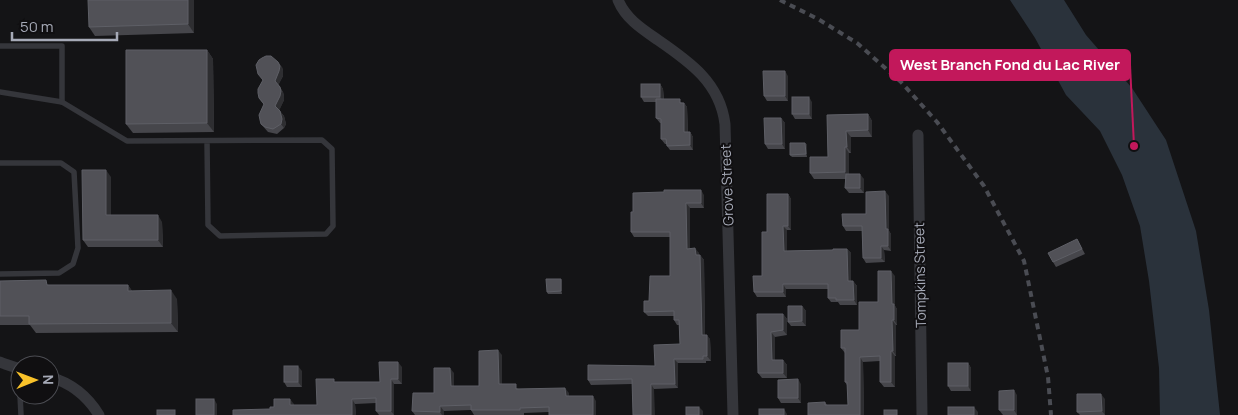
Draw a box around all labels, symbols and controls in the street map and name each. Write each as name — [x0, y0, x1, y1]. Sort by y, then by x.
scale bar — [12, 10, 118, 42]
text: 50 m — [20, 16, 54, 37]
callout: West Branch Fond du Lac River — [890, 50, 1130, 80]
text: West Branch Fond du Lac River — [900, 54, 1120, 75]
street label: Grove Street — [716, 143, 737, 226]
street label: Tompkins Street — [909, 222, 930, 328]
north arrow — [10, 355, 60, 405]
text: N — [39, 375, 58, 385]

